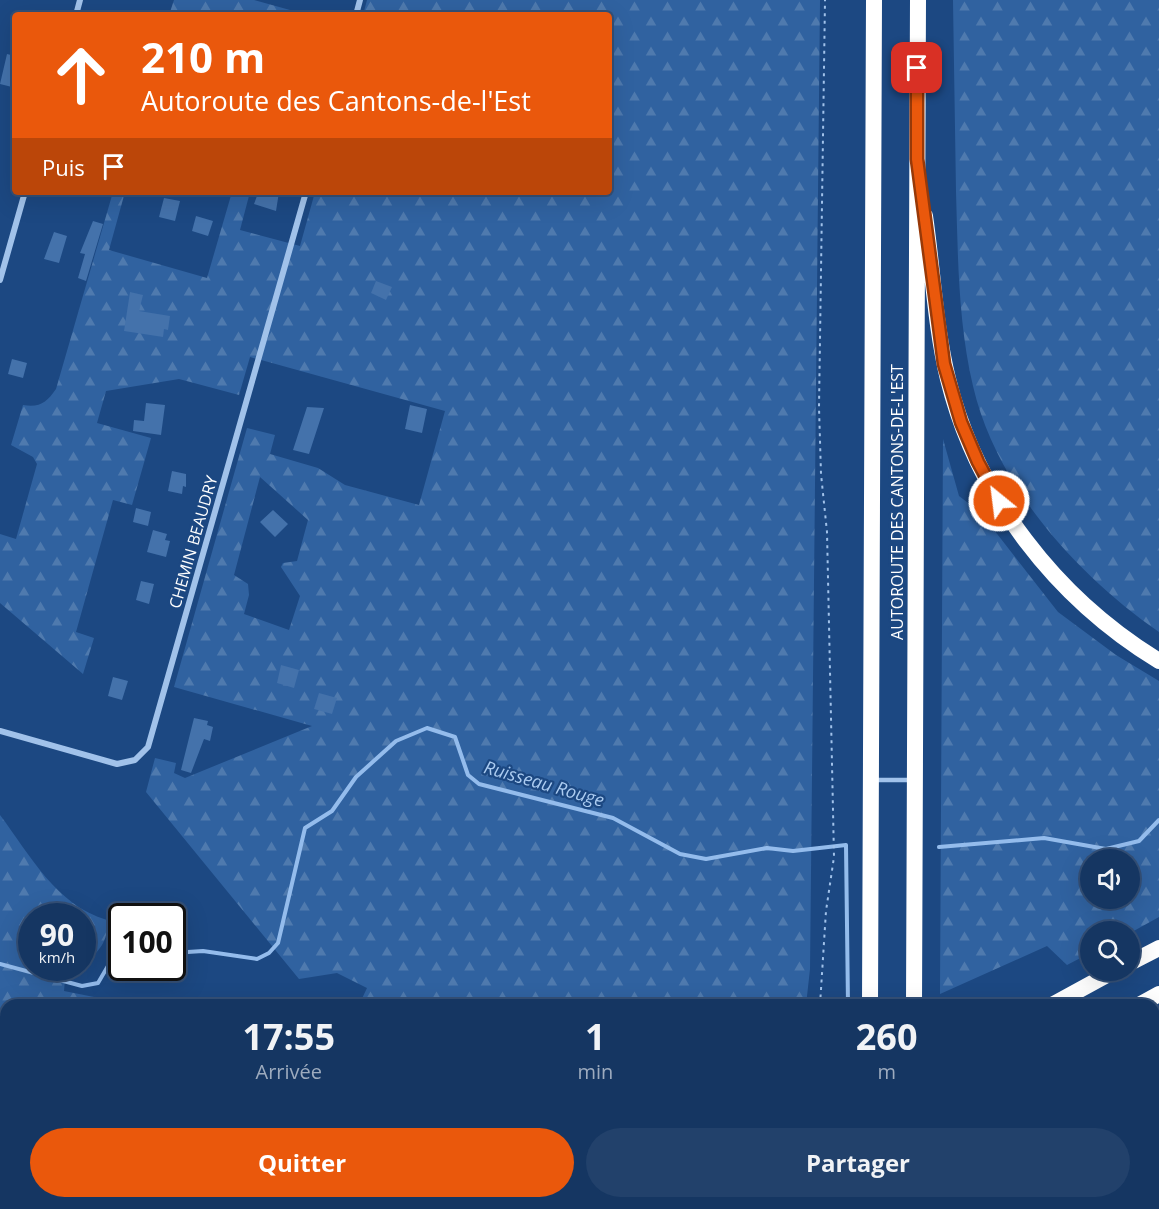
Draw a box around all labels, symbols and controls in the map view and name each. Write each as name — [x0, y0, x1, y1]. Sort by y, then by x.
text: 210 m — [141, 28, 265, 85]
icon: ahead — [42, 36, 120, 114]
pin — [891, 42, 942, 93]
icon: arrive — [900, 51, 933, 84]
text: Autoroute des Cantons-de-l'Est — [141, 82, 531, 119]
icon: arrive — [97, 150, 130, 183]
text: Puis — [42, 152, 85, 182]
street label: AUTOROUTE DES CANTONS-DE-L'EST — [886, 364, 908, 640]
position arrow — [967, 469, 1031, 533]
street label: CHEMIN BEAUDRY — [164, 473, 223, 611]
water label: Ruisseau Rouge — [481, 754, 607, 812]
map controls — [1080, 849, 1140, 981]
button: sound — [1080, 849, 1140, 909]
speed limit sign: 100 — [108, 903, 186, 981]
text: 90 — [40, 914, 74, 955]
button: search — [1080, 921, 1140, 981]
text: km/h — [39, 947, 75, 967]
text: 17:55 — [242, 1012, 335, 1061]
text: 1 — [585, 1012, 606, 1061]
text: 260 — [856, 1012, 918, 1061]
text: Arrivée — [255, 1058, 322, 1085]
text: min — [577, 1058, 613, 1085]
text: m — [877, 1058, 896, 1085]
button: Quitter — [30, 1128, 574, 1197]
button: Partager — [586, 1128, 1130, 1197]

